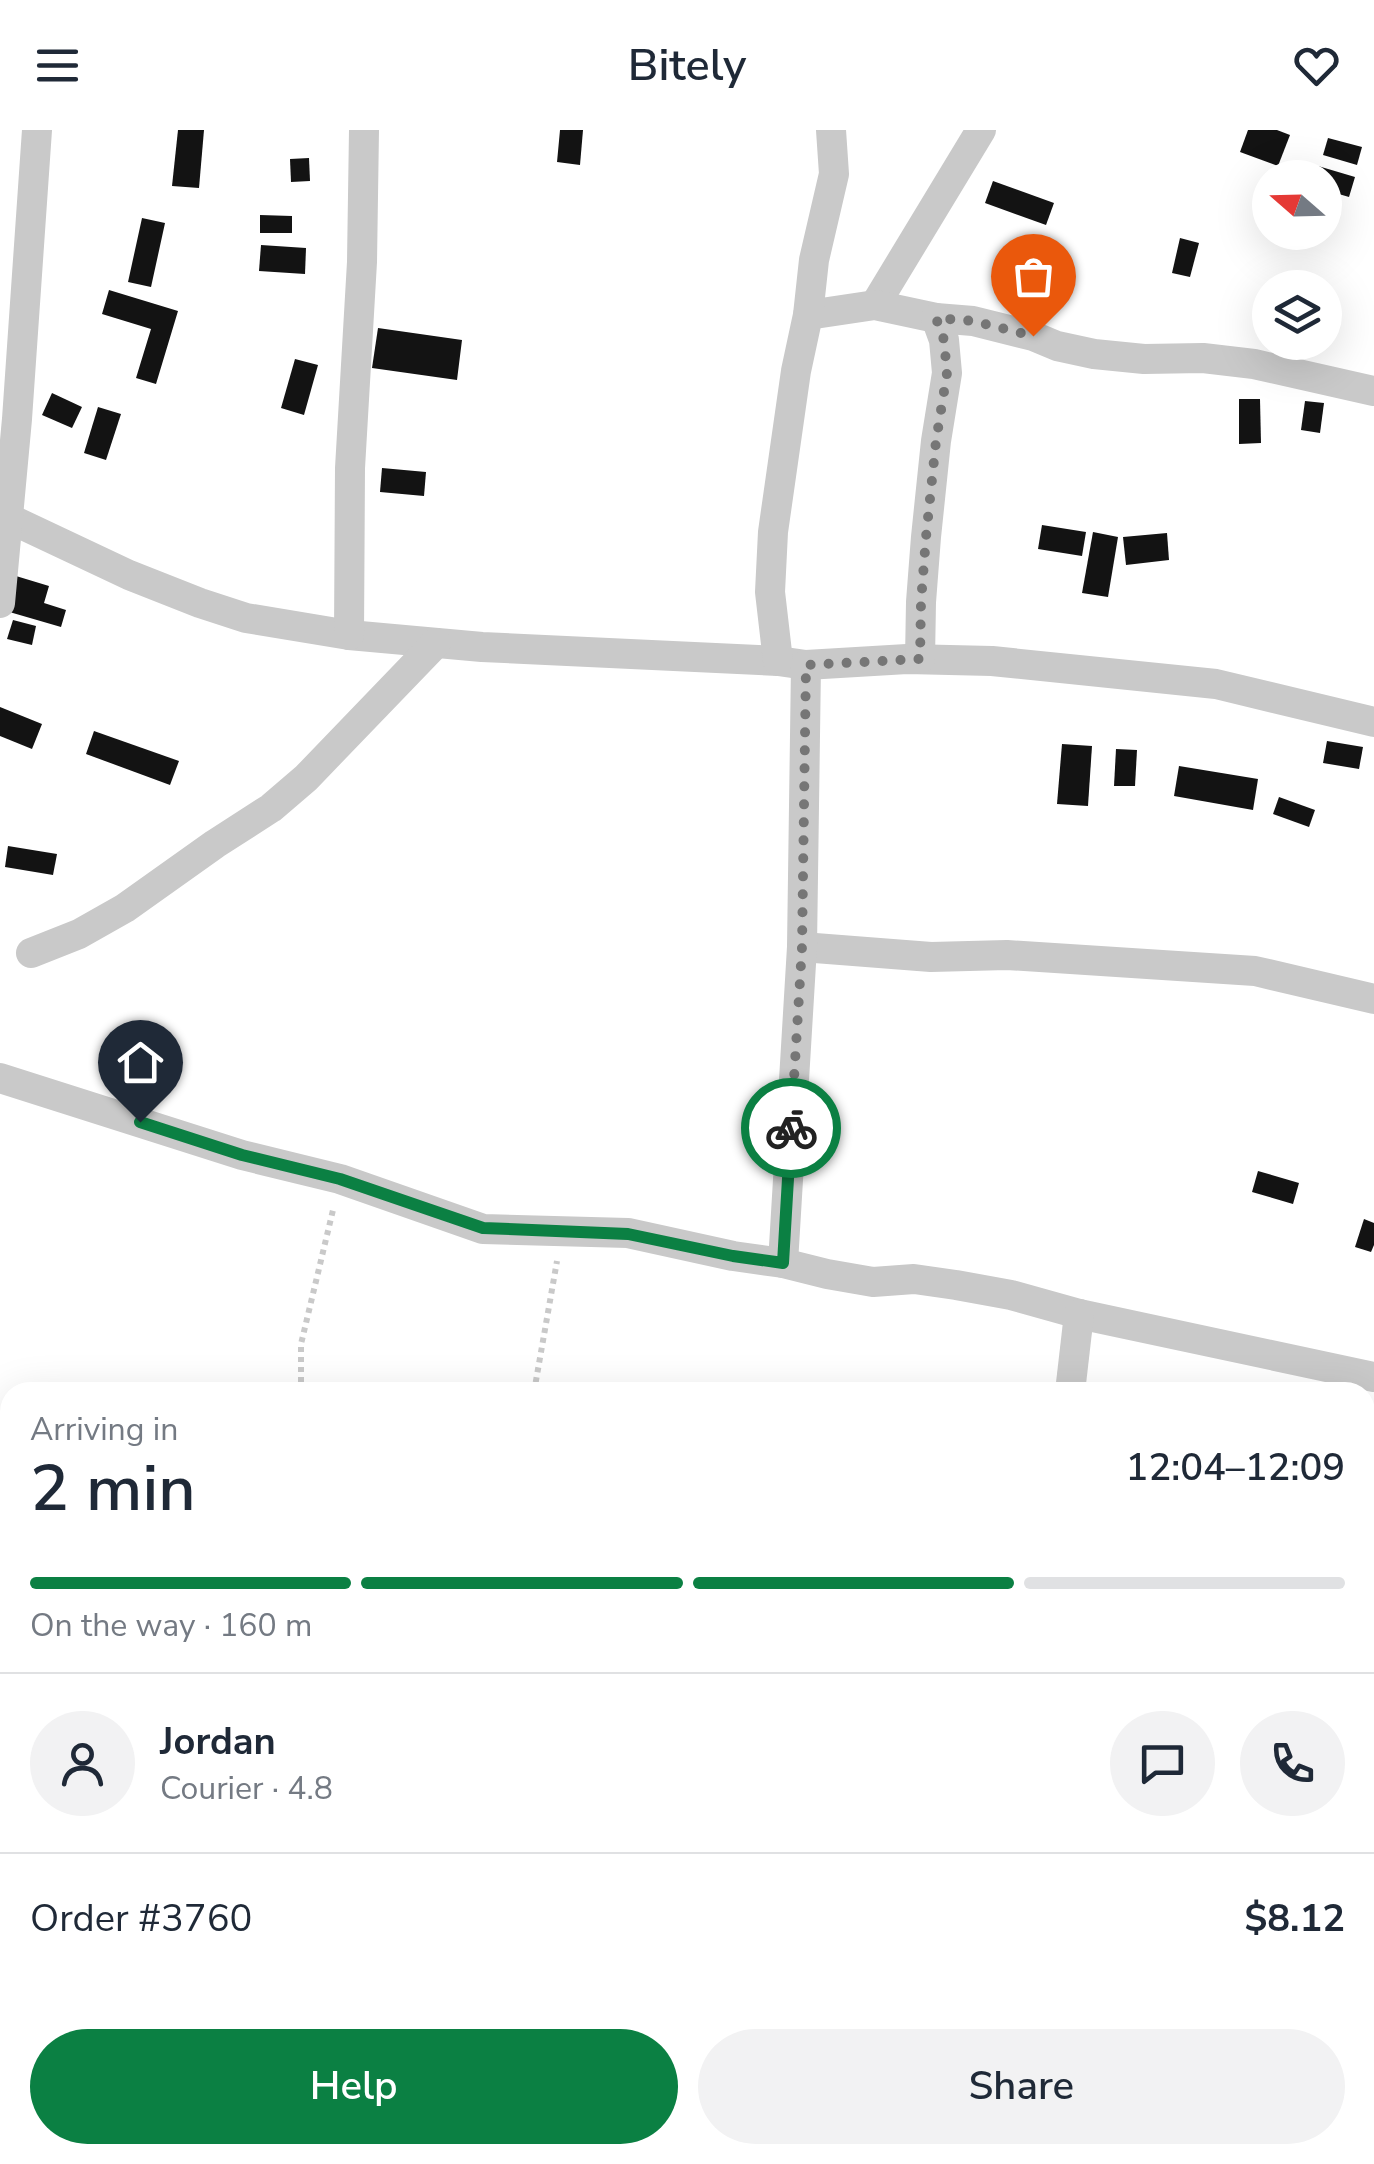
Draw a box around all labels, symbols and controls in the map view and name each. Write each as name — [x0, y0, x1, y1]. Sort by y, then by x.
text: Bitely — [628, 35, 746, 96]
icon: menu — [30, 38, 85, 93]
icon: heart — [1289, 38, 1344, 93]
north arrow — [1252, 160, 1342, 250]
map controls — [1252, 160, 1342, 360]
pin — [991, 234, 1076, 337]
icon: bag — [1006, 249, 1061, 304]
button: layers — [1252, 270, 1342, 360]
pin — [98, 1020, 183, 1123]
icon: home — [113, 1035, 168, 1090]
courier — [741, 1078, 841, 1178]
icon: bike — [764, 1101, 819, 1156]
text: Arriving in — [30, 1408, 178, 1451]
text: 12:04–12:09 — [1126, 1442, 1345, 1493]
text: 2 min — [30, 1444, 196, 1533]
text: On the way · 160 m — [30, 1604, 312, 1647]
button: person — [30, 1711, 135, 1816]
button: chat — [1110, 1711, 1215, 1816]
button: phone — [1240, 1711, 1345, 1816]
text: Jordan — [160, 1716, 276, 1767]
text: Courier · 4.8 — [160, 1767, 333, 1810]
text: Order #3760 — [30, 1893, 252, 1944]
text: $8.12 — [1244, 1893, 1345, 1944]
button: Help — [30, 2029, 678, 2144]
button: Share — [698, 2029, 1345, 2144]

